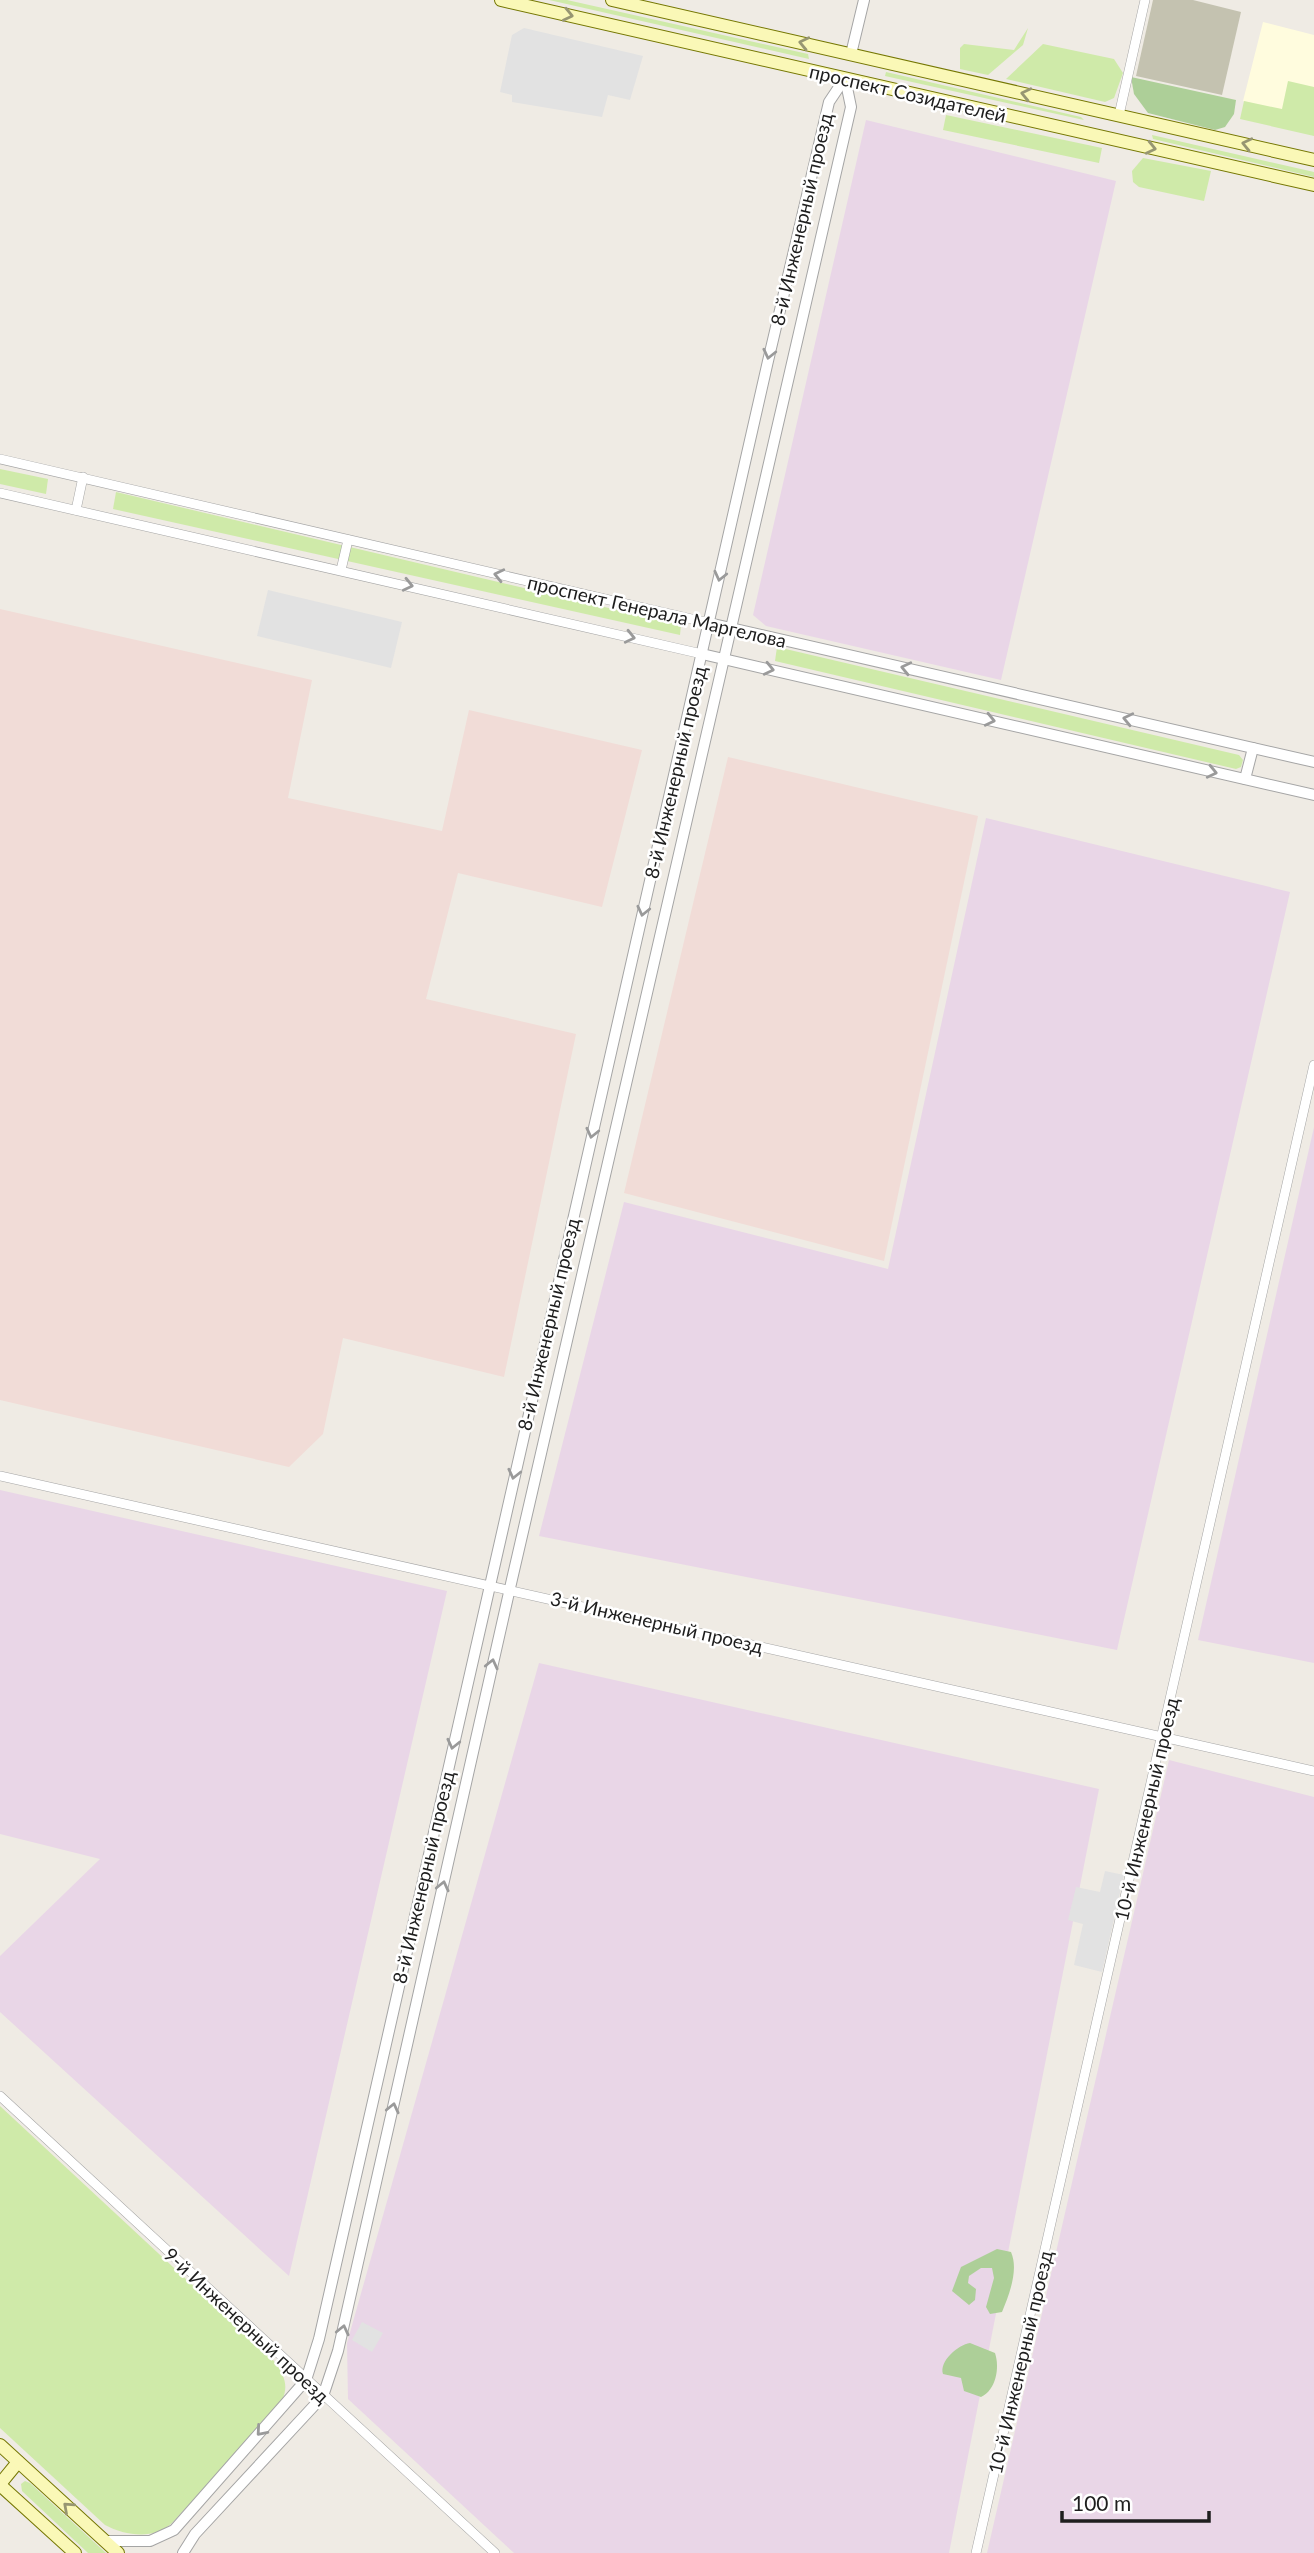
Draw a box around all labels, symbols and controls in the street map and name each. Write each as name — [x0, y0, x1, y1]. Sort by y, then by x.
one-way arrow — [562, 7, 574, 21]
one-way arrow — [798, 37, 810, 52]
street label: проспект Созидателей — [807, 59, 1009, 127]
one-way arrow — [1020, 88, 1032, 102]
street label: 8-й Инженерный проезд — [765, 110, 837, 328]
one-way arrow — [1242, 138, 1254, 153]
one-way arrow — [1145, 140, 1157, 154]
one-way arrow — [763, 348, 778, 360]
one-way arrow — [494, 569, 506, 583]
street label: проспект Генерала Маргелова — [525, 570, 789, 652]
one-way arrow — [713, 570, 728, 582]
one-way arrow — [402, 577, 414, 592]
one-way arrow — [624, 629, 636, 643]
one-way arrow — [762, 661, 774, 675]
one-way arrow — [900, 662, 912, 677]
street label: 8-й Инженерный проезд — [639, 663, 711, 881]
one-way arrow — [984, 712, 996, 726]
one-way arrow — [1122, 713, 1134, 728]
one-way arrow — [1206, 763, 1218, 778]
one-way arrow — [637, 905, 651, 917]
one-way arrow — [586, 1127, 600, 1139]
street label: 8-й Инженерный проезд — [512, 1215, 584, 1433]
one-way arrow — [508, 1468, 522, 1480]
street label: 3-й Инженерный проезд — [548, 1586, 766, 1658]
one-way arrow — [484, 1659, 499, 1671]
street label: 10-й Инженерный проезд — [1109, 1695, 1183, 1923]
one-way arrow — [447, 1738, 461, 1750]
street label: 8-й Инженерный проезд — [387, 1768, 459, 1986]
one-way arrow — [434, 1880, 449, 1892]
one-way arrow — [384, 2102, 399, 2114]
street label: 9-й Инженерный проезд — [160, 2242, 335, 2408]
street label: 10-й Инженерный проезд — [983, 2248, 1057, 2476]
one-way arrow — [335, 2324, 349, 2336]
one-way arrow — [257, 2423, 270, 2436]
scale bar — [1062, 2480, 1209, 2524]
text: 100 m — [1072, 2490, 1131, 2515]
one-way arrow — [63, 2503, 76, 2515]

